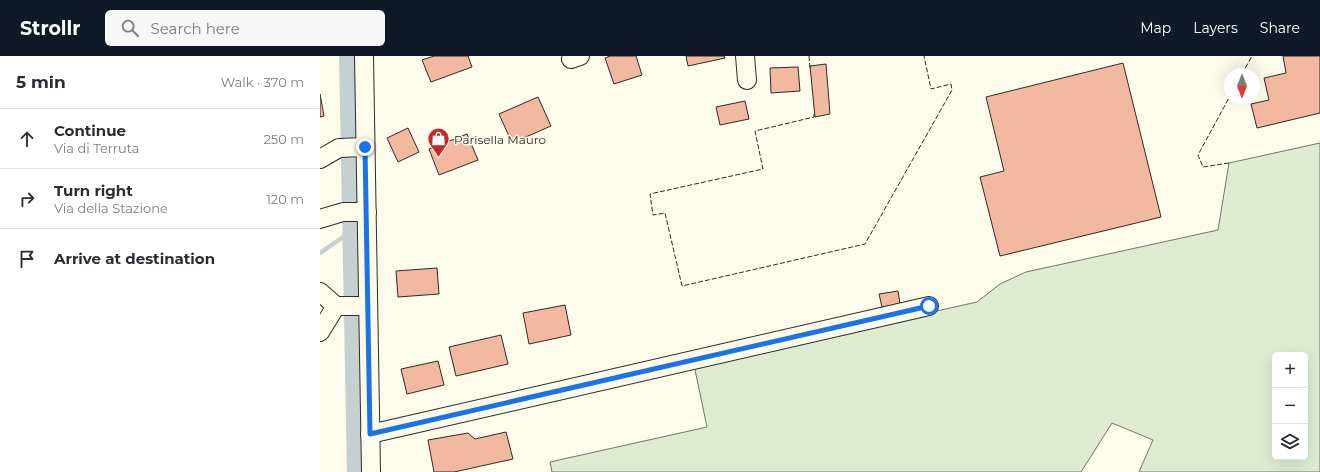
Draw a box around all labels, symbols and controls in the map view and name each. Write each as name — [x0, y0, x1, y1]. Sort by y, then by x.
search box — [105, 10, 385, 46]
text: Strollr — [20, 17, 81, 40]
icon: search — [119, 17, 141, 39]
text: Search here — [151, 19, 240, 38]
text: Map — [1140, 19, 1171, 37]
text: Layers — [1193, 19, 1238, 37]
text: Share — [1260, 19, 1300, 37]
north arrow — [1224, 68, 1260, 104]
text: 5 min — [16, 72, 66, 92]
text: Walk · 370 m — [221, 74, 304, 90]
text: Continue — [54, 121, 126, 140]
shop icon: Parisella Mauro — [425, 126, 451, 159]
icon: ahead — [16, 128, 38, 150]
text: 250 m — [263, 131, 304, 147]
place label: Parisella Mauro — [454, 132, 546, 147]
route end — [356, 138, 374, 156]
text: Via di Terruta — [54, 140, 139, 156]
text: Turn right — [54, 181, 133, 200]
icon: right — [16, 188, 38, 210]
text: 120 m — [266, 191, 304, 207]
text: Via della Stazione — [54, 200, 168, 216]
icon: arrive — [16, 248, 38, 270]
text: Arrive at destination — [54, 249, 215, 268]
route start — [920, 297, 938, 315]
map controls — [1272, 352, 1308, 460]
button: + — [1272, 352, 1308, 388]
button: − — [1272, 388, 1308, 424]
button: layers — [1272, 424, 1308, 460]

